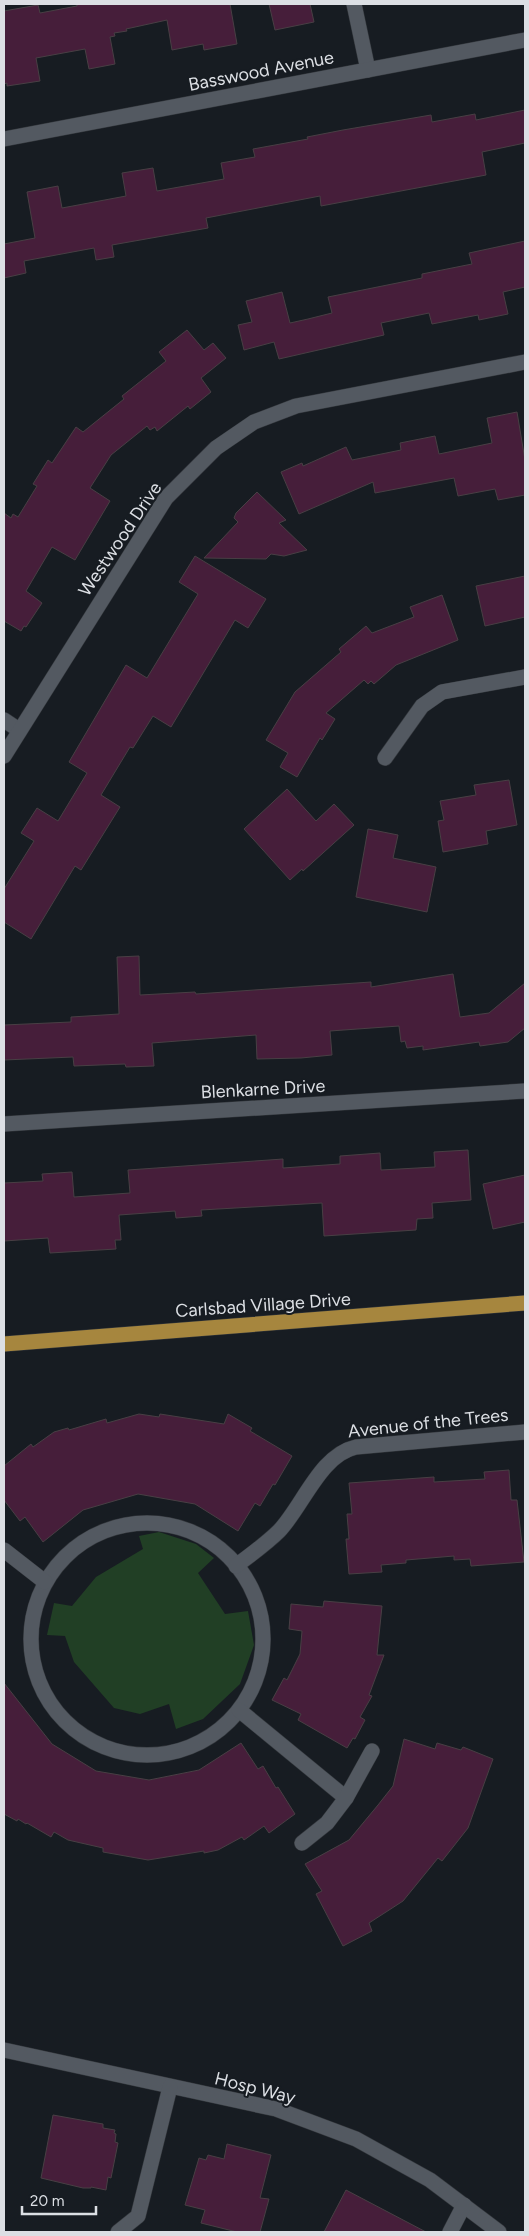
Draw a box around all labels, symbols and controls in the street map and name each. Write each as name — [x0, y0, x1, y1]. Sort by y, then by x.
street label: Basswood Avenue — [186, 46, 336, 96]
street label: Westwood Drive — [74, 478, 166, 600]
street label: Blenkarne Drive — [200, 1075, 326, 1103]
street label: Carlsbad Village Drive — [175, 1288, 351, 1322]
street label: Avenue of the Trees — [347, 1404, 509, 1442]
street label: Hosp Way — [212, 2067, 298, 2109]
scale bar — [22, 2184, 96, 2216]
text: 20 m — [30, 2192, 64, 2210]

